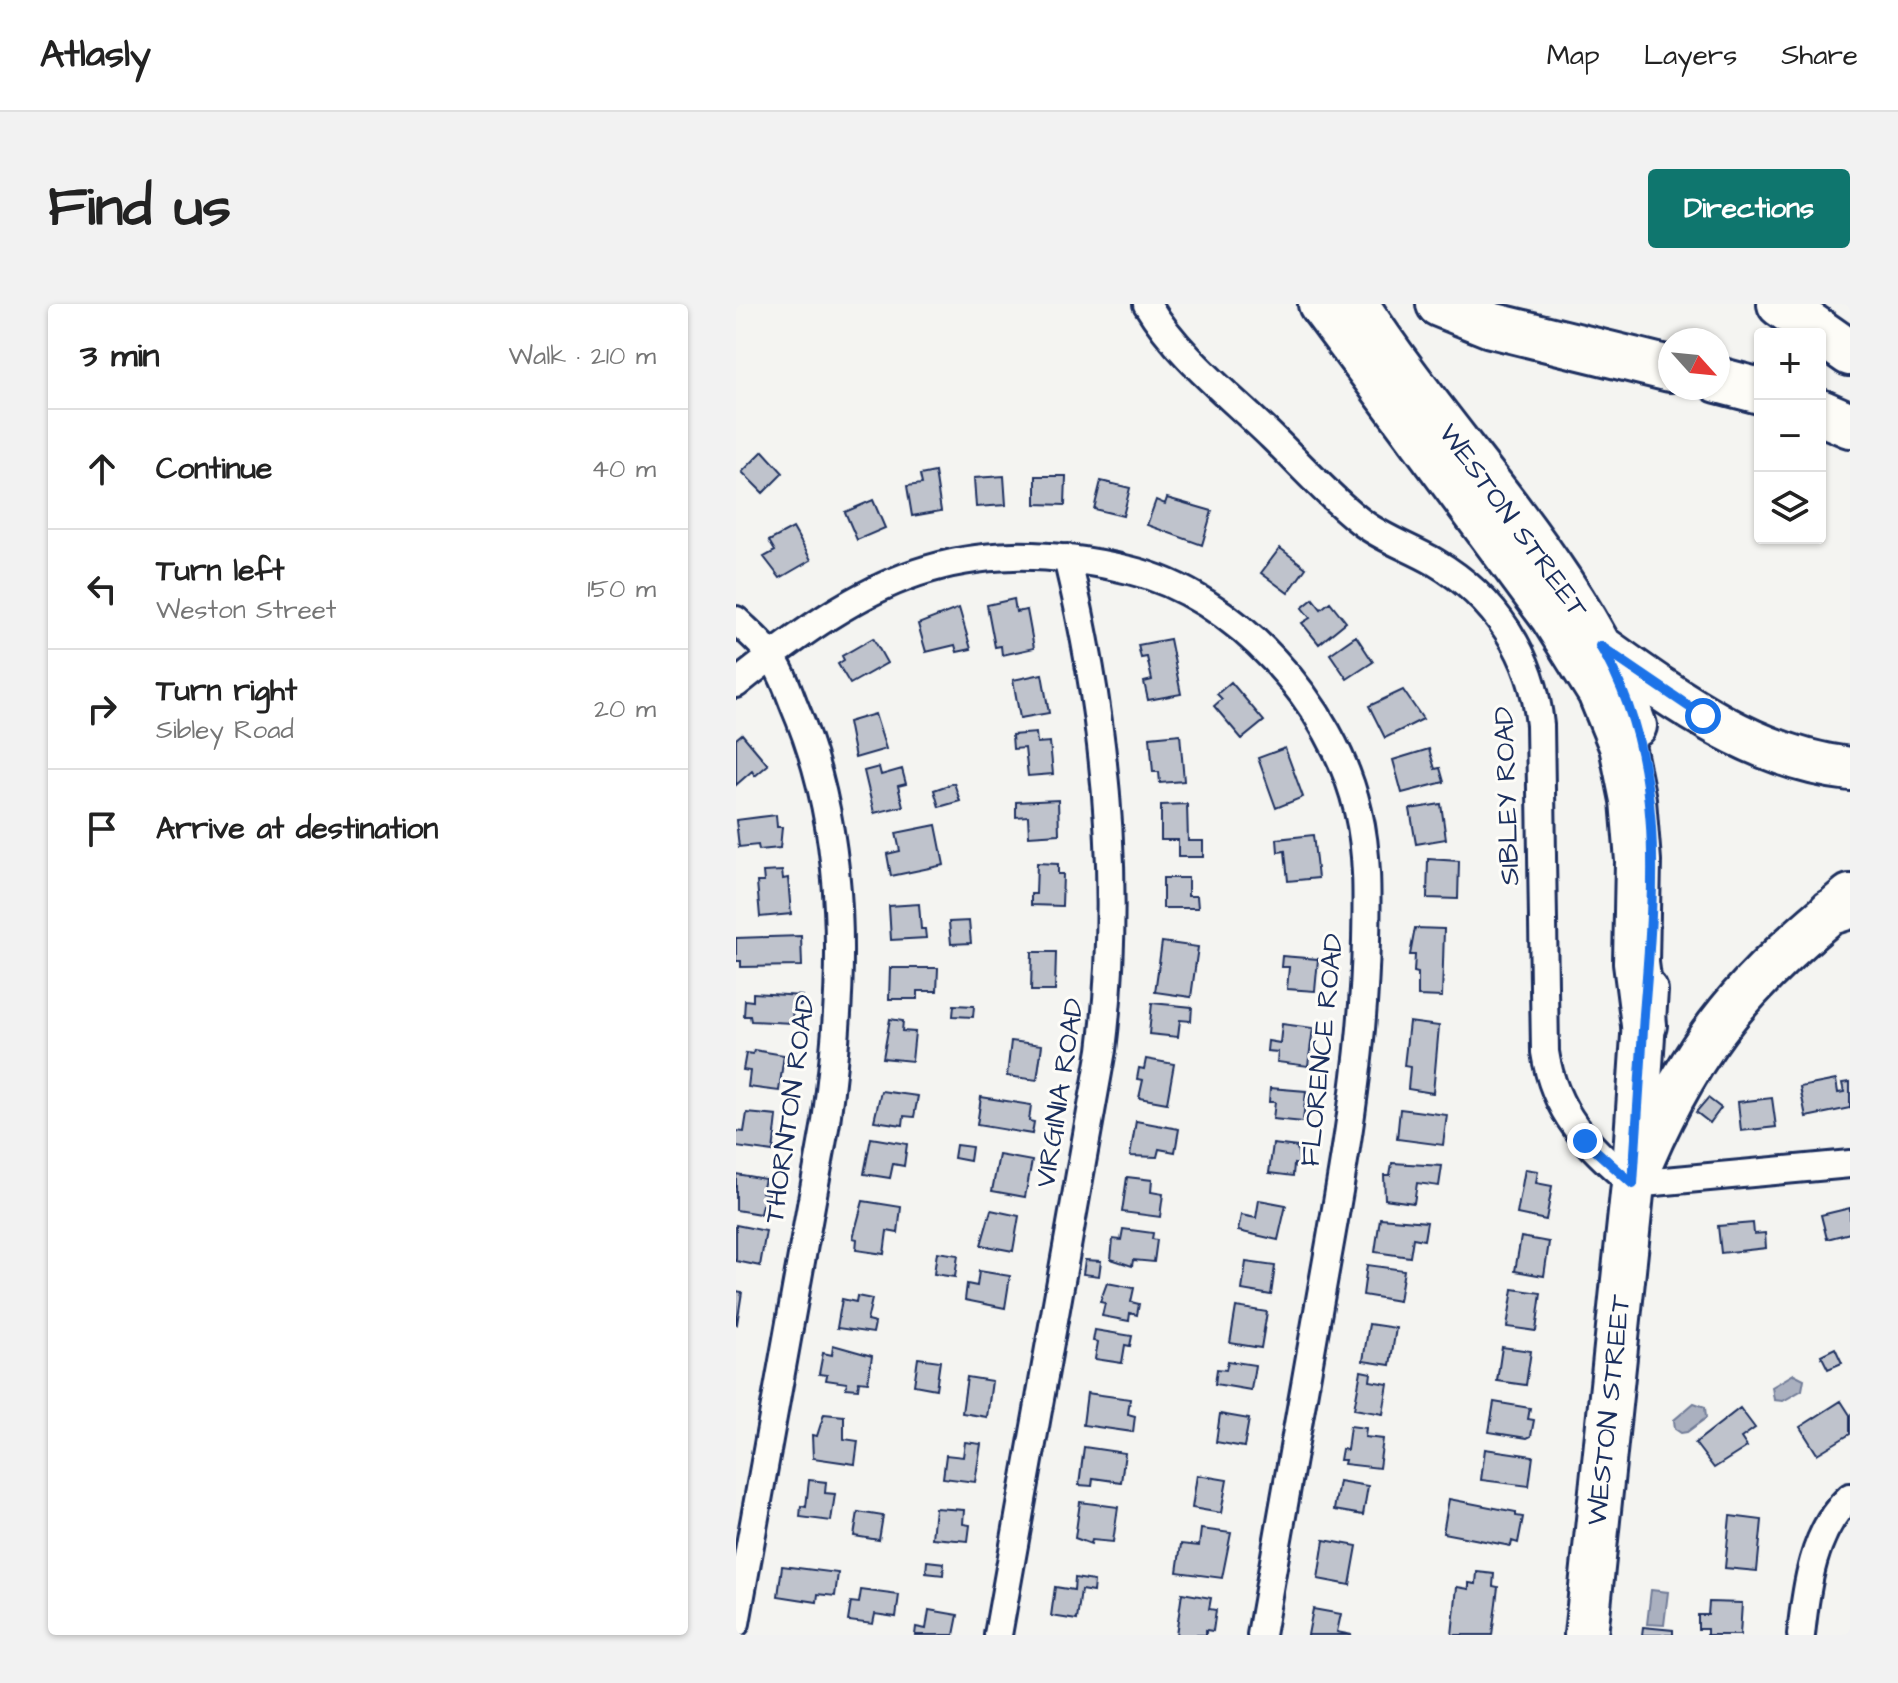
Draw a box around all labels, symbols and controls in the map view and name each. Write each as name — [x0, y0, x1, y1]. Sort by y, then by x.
text: Atlasly — [40, 29, 151, 81]
text: Map — [1547, 36, 1600, 75]
text: Layers — [1644, 36, 1737, 75]
text: Share — [1781, 36, 1858, 75]
text: Find us — [48, 169, 231, 247]
button: Directions — [1648, 169, 1850, 248]
north arrow — [1658, 328, 1730, 400]
map controls — [1754, 328, 1826, 544]
button: + — [1754, 328, 1826, 400]
text: 3 min — [80, 332, 160, 380]
text: Walk · 210 m — [509, 338, 656, 374]
button: − — [1754, 400, 1826, 472]
street label: WESTON STREET — [1429, 416, 1597, 627]
icon: ahead — [80, 447, 124, 491]
text: Continue — [156, 448, 272, 490]
text: 40 m — [591, 451, 656, 487]
button: layers — [1754, 472, 1826, 544]
text: Turn left — [156, 550, 284, 592]
icon: left — [80, 567, 124, 611]
text: 150 m — [587, 571, 656, 607]
text: Weston Street — [156, 592, 336, 628]
text: Turn right — [156, 670, 297, 712]
icon: right — [80, 687, 124, 731]
text: 20 m — [594, 691, 656, 727]
route start — [1685, 698, 1721, 734]
street label: SIBLEY ROAD — [1484, 706, 1530, 886]
text: Sibley Road — [156, 712, 294, 748]
icon: arrive — [80, 807, 124, 851]
text: Arrive at destination — [156, 808, 438, 850]
street label: FLORENCE ROAD — [1290, 932, 1354, 1168]
street label: THORNTON ROAD — [755, 992, 825, 1226]
street label: VIRGINIA ROAD — [1026, 996, 1094, 1190]
route end — [1567, 1123, 1603, 1159]
street label: WESTON STREET — [1577, 1292, 1641, 1527]

